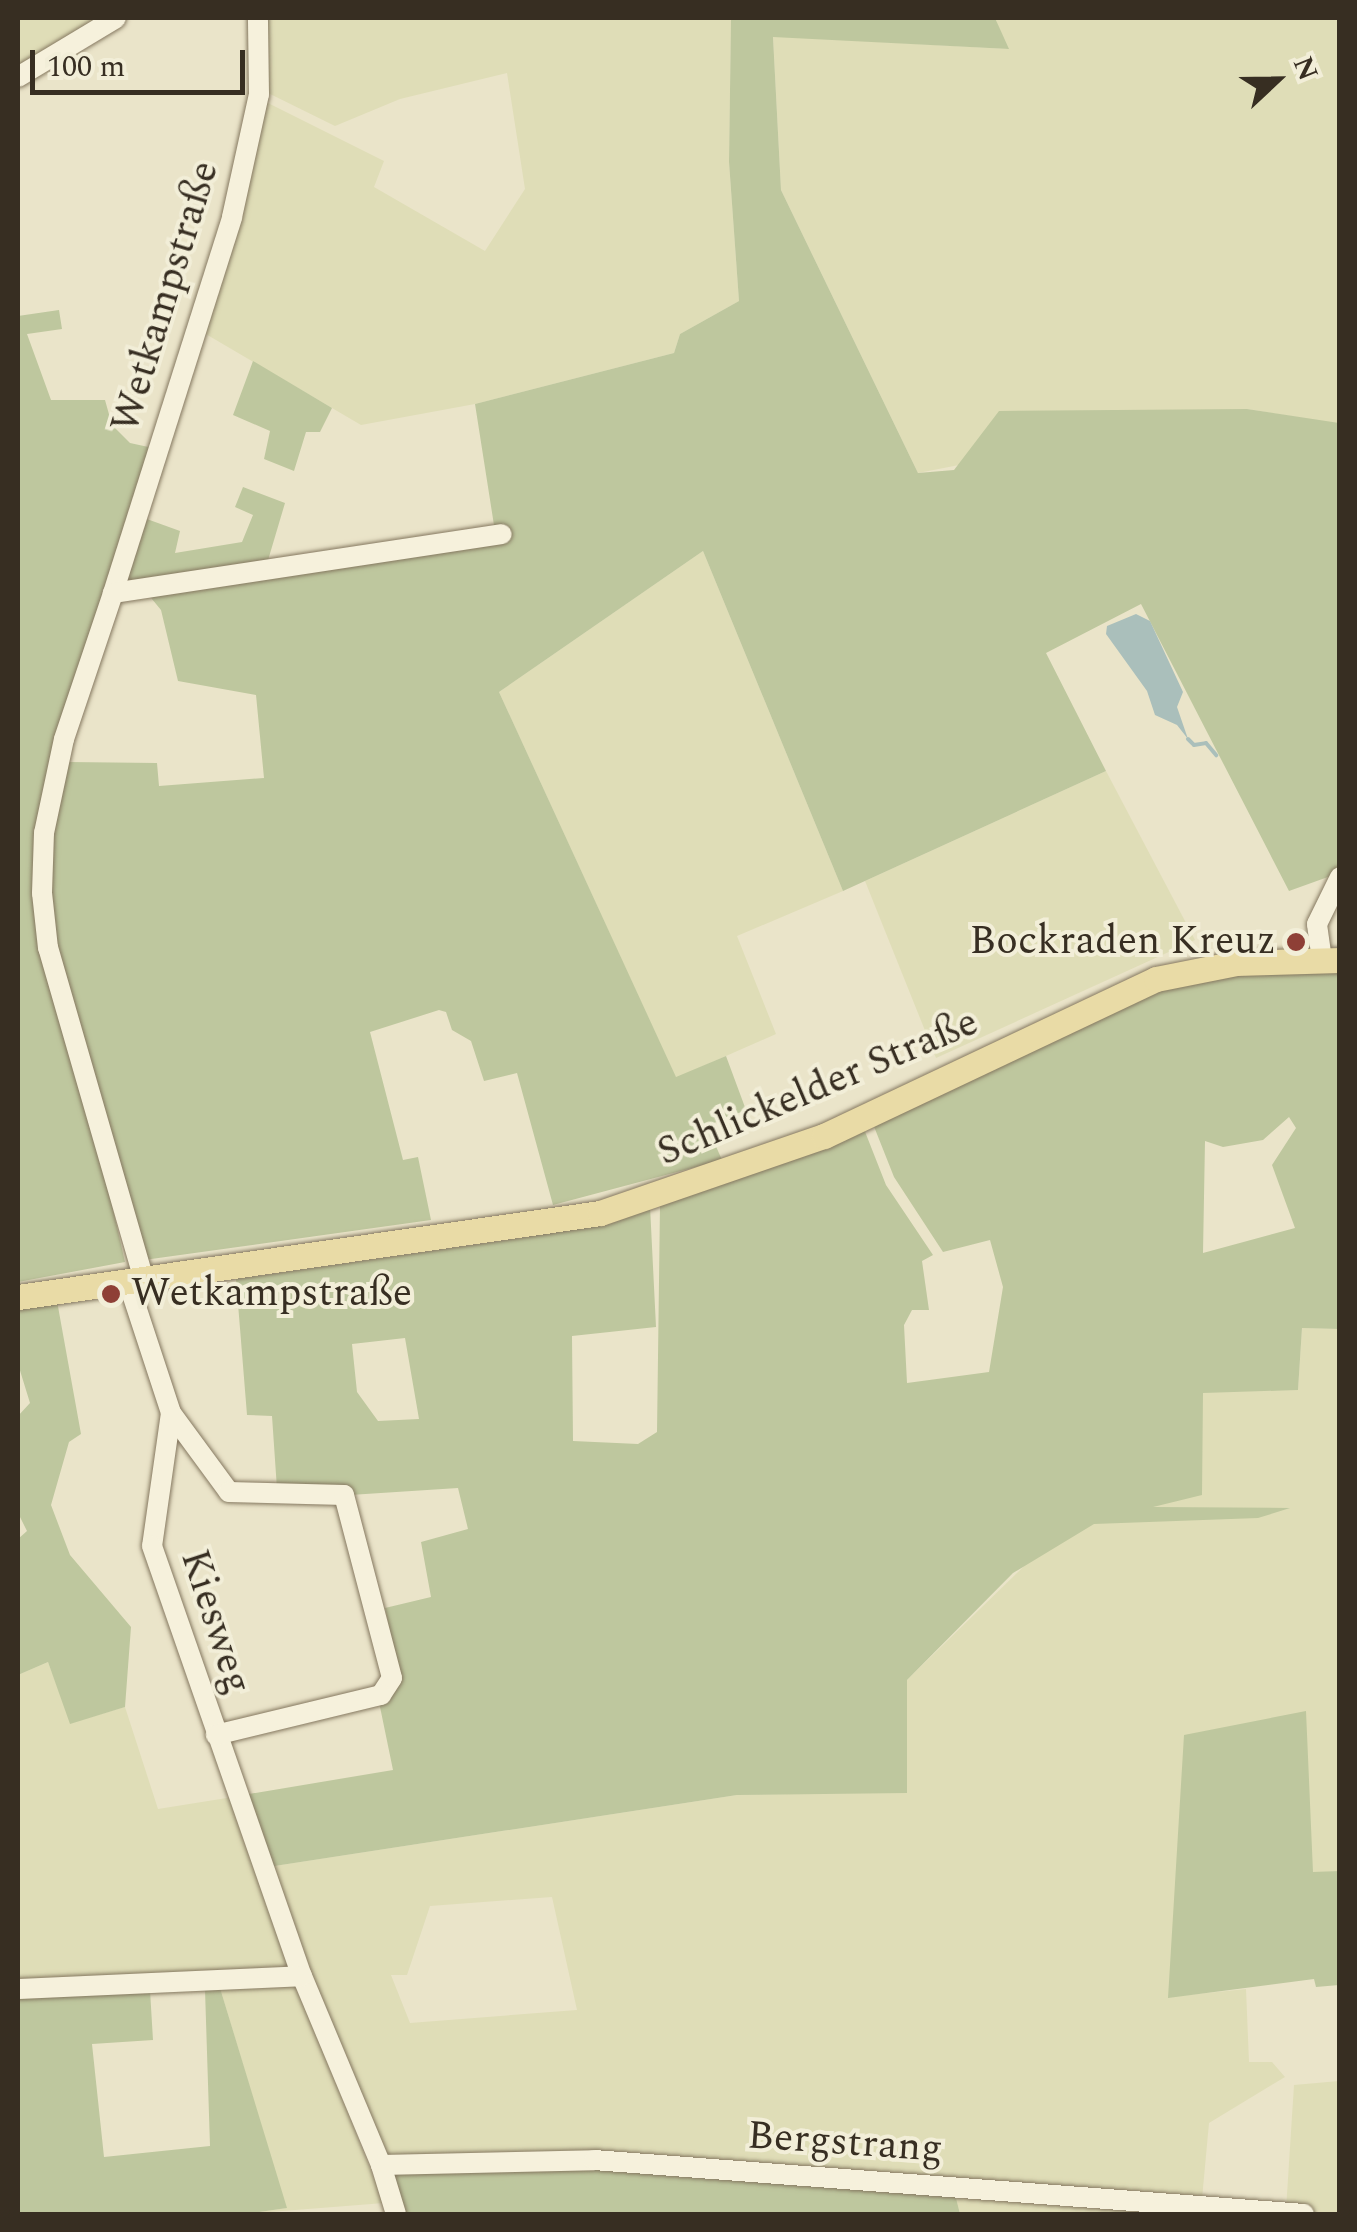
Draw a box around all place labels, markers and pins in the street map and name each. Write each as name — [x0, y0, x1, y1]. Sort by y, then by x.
place label: Bockraden Kreuz — [969, 918, 1276, 966]
marker: Bockraden Kreuz — [1285, 931, 1307, 953]
place label: Wetkampstraße — [131, 1270, 412, 1318]
marker: Wetkampstraße — [100, 1283, 122, 1305]

